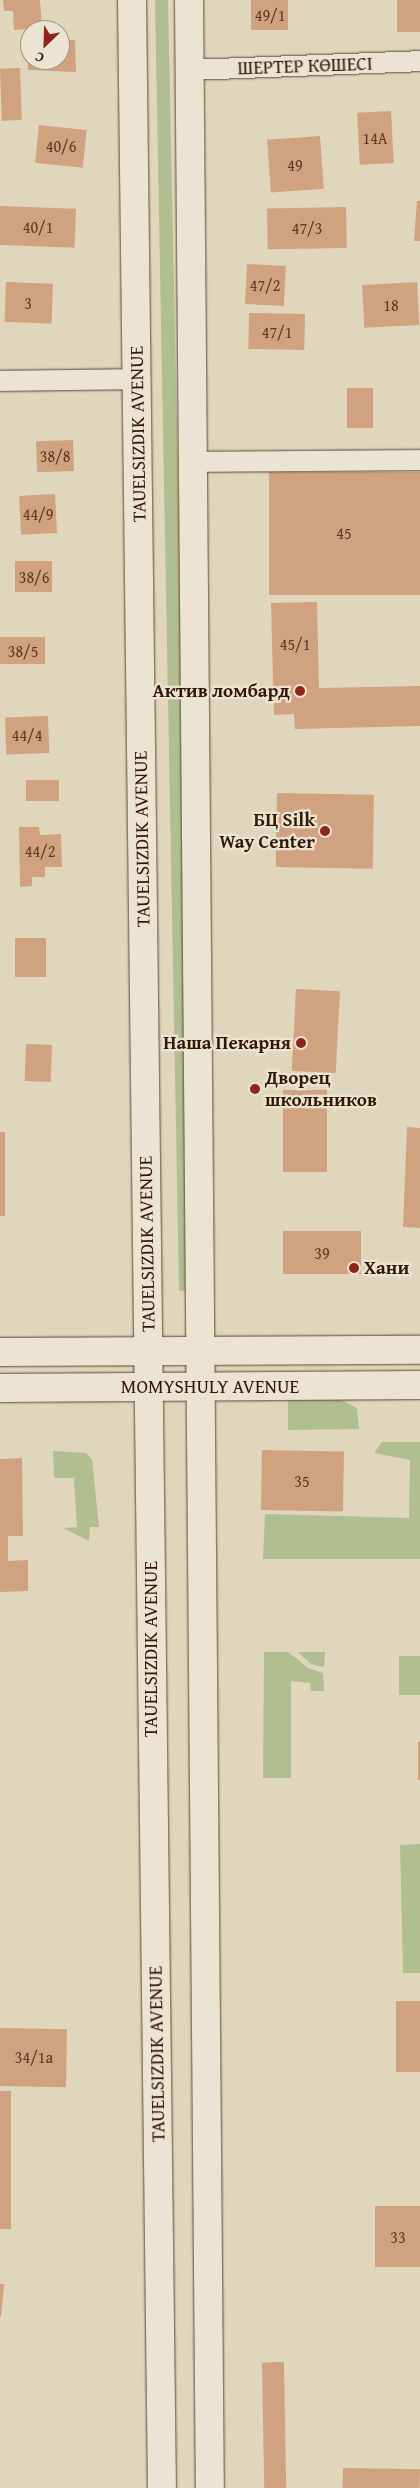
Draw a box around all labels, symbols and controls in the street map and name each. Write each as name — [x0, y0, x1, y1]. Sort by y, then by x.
house number: 49/1 — [255, 5, 285, 25]
north arrow — [20, 20, 70, 70]
text: С — [32, 47, 47, 69]
street label: ШЕРТЕР КӨШЕСІ — [237, 52, 373, 80]
house number: 14А — [362, 128, 388, 148]
house number: 40/6 — [46, 136, 76, 156]
house number: 49 — [287, 155, 303, 175]
house number: 40/1 — [23, 217, 53, 237]
house number: 47/3 — [292, 218, 322, 238]
house number: 47/2 — [250, 275, 280, 295]
house number: 3 — [24, 293, 32, 313]
house number: 18 — [383, 295, 399, 315]
house number: 47/1 — [262, 322, 292, 342]
street label: TAUELSIZDIK AVENUE — [125, 346, 151, 522]
house number: 38/8 — [40, 446, 70, 466]
house number: 44/9 — [23, 504, 53, 524]
house number: 45 — [336, 523, 352, 543]
house number: 38/6 — [19, 567, 49, 587]
house number: 45/1 — [280, 634, 310, 654]
house number: 38/5 — [8, 641, 38, 661]
place label: Актив ломбард — [153, 680, 290, 702]
marker: Актив ломбард — [294, 685, 306, 697]
house number: 44/4 — [12, 725, 42, 745]
street label: TAUELSIZDIK AVENUE — [129, 751, 155, 927]
place label: БЦ Silk Way Center — [219, 809, 315, 853]
marker: БЦ Silk Way Center — [319, 825, 331, 837]
house number: 44/2 — [25, 841, 55, 861]
place label: Наша Пекарня — [163, 1032, 291, 1054]
marker: Наша Пекарня — [295, 1037, 307, 1049]
place label: Дворец школьников — [265, 1067, 377, 1111]
marker: Дворец школьников — [249, 1083, 261, 1095]
street label: TAUELSIZDIK AVENUE — [134, 1156, 160, 1332]
house number: 39 — [314, 1243, 330, 1263]
place label: Хани — [364, 1257, 409, 1279]
marker: Хани — [348, 1262, 360, 1274]
street label: MOMYSHULY AVENUE — [121, 1376, 299, 1398]
house number: 35 — [294, 1471, 310, 1491]
street label: TAUELSIZDIK AVENUE — [140, 1561, 162, 1737]
street label: TAUELSIZDIK AVENUE — [144, 1966, 170, 2142]
house number: 34/1а — [15, 2047, 53, 2067]
house number: 33 — [390, 2227, 406, 2247]

